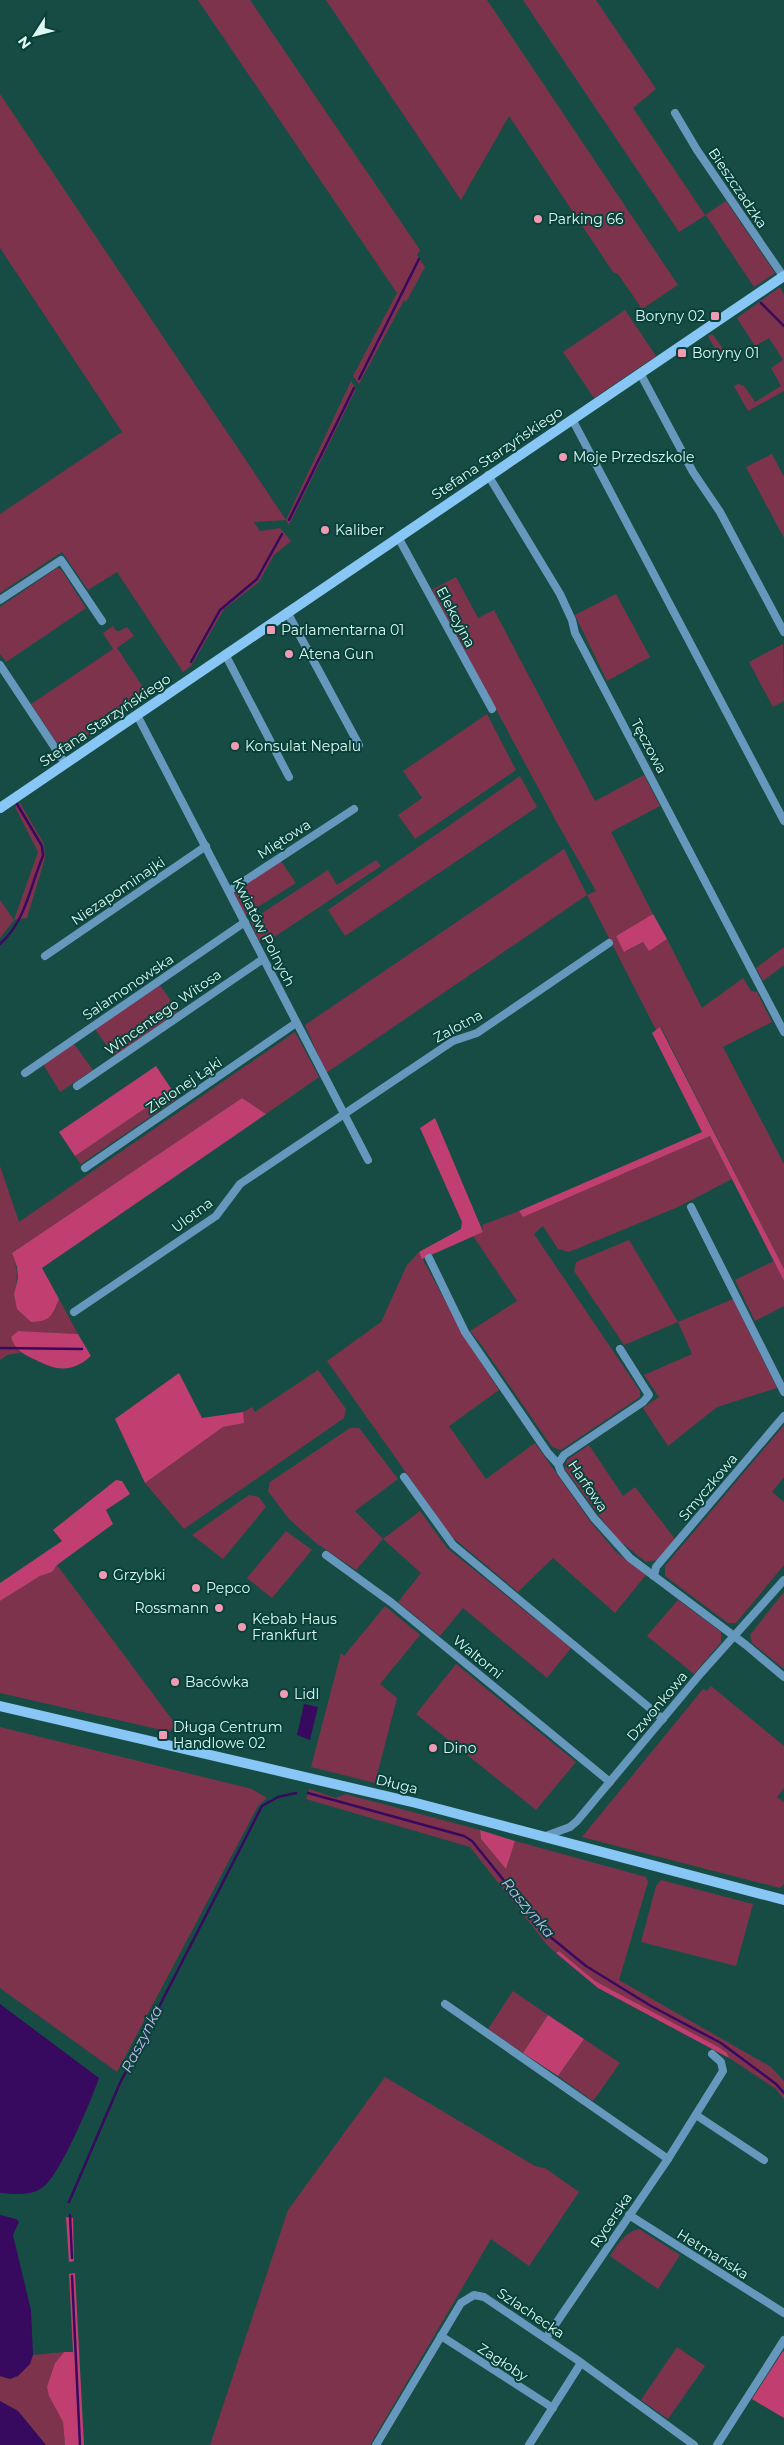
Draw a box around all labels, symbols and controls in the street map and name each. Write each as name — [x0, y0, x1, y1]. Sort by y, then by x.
north arrow — [10, 10, 60, 60]
text: N — [14, 33, 35, 53]
street label: Bieszczadzka — [705, 144, 771, 232]
place label: Parking 66 — [548, 210, 624, 228]
marker: Parking 66 — [532, 213, 544, 225]
place label: Boryny 02 — [635, 307, 705, 325]
marker: Boryny 02 — [709, 310, 721, 322]
place label: Boryny 01 — [692, 344, 759, 362]
marker: Boryny 01 — [676, 347, 688, 359]
street label: Stefana Starzyńskiego — [428, 402, 566, 504]
place label: Moje Przedszkole — [573, 448, 694, 466]
marker: Moje Przedszkole — [557, 451, 569, 463]
place label: Kaliber — [335, 521, 384, 539]
marker: Kaliber — [319, 524, 331, 536]
street label: Elekcyjna — [432, 583, 480, 651]
place label: Parlamentarna 01 — [281, 621, 404, 639]
marker: Parlamentarna 01 — [265, 624, 277, 636]
place label: Atena Gun — [299, 645, 374, 663]
marker: Atena Gun — [283, 648, 295, 660]
street label: Stefana Starzyńskiego — [36, 669, 174, 771]
street label: Tęczowa — [627, 716, 671, 776]
place label: Konsulat Nepalu — [245, 737, 361, 755]
marker: Konsulat Nepalu — [229, 740, 241, 752]
street label: Miętowa — [254, 815, 314, 863]
street label: Niezapominajki — [68, 853, 168, 929]
street label: Kwiatów Polnych — [229, 874, 299, 990]
street label: Salamonowska — [79, 950, 177, 1024]
street label: Wincentego Witosa — [101, 965, 225, 1059]
street label: Zalotna — [430, 1006, 486, 1046]
street label: Zielonej Łąki — [143, 1053, 225, 1117]
street label: Ulotna — [168, 1194, 216, 1236]
street label: Smyczkowa — [675, 1450, 741, 1524]
street label: Harfowa — [564, 1457, 612, 1515]
place label: Grzybki — [113, 1566, 166, 1584]
marker: Grzybki — [97, 1569, 109, 1581]
place label: Pepco — [206, 1579, 251, 1597]
marker: Pepco — [190, 1582, 202, 1594]
place label: Rossmann — [134, 1599, 209, 1617]
marker: Rossmann — [213, 1602, 225, 1614]
place label: Kebab Haus Frankfurt — [252, 1610, 337, 1644]
marker: Kebab Haus Frankfurt — [236, 1621, 248, 1633]
street label: Waltorni — [449, 1631, 507, 1683]
street label: Dzwonkowa — [623, 1667, 691, 1745]
place label: Bacówka — [185, 1673, 249, 1691]
marker: Bacówka — [169, 1676, 181, 1688]
place label: Lidl — [294, 1685, 319, 1703]
marker: Lidl — [278, 1688, 290, 1700]
place label: Długa Centrum Handlowe 02 — [173, 1718, 282, 1752]
marker: Długa Centrum Handlowe 02 — [157, 1729, 169, 1741]
place label: Dino — [443, 1739, 477, 1757]
marker: Dino — [427, 1742, 439, 1754]
street label: Długa — [374, 1770, 420, 1798]
water label: Raszynka — [498, 1874, 559, 1942]
water label: Raszynka — [117, 2002, 167, 2076]
street label: Rycerska — [586, 2189, 636, 2251]
street label: Hetmańska — [674, 2225, 752, 2283]
street label: Szlachecka — [494, 2284, 568, 2342]
street label: Zagłoby — [474, 2339, 532, 2385]

